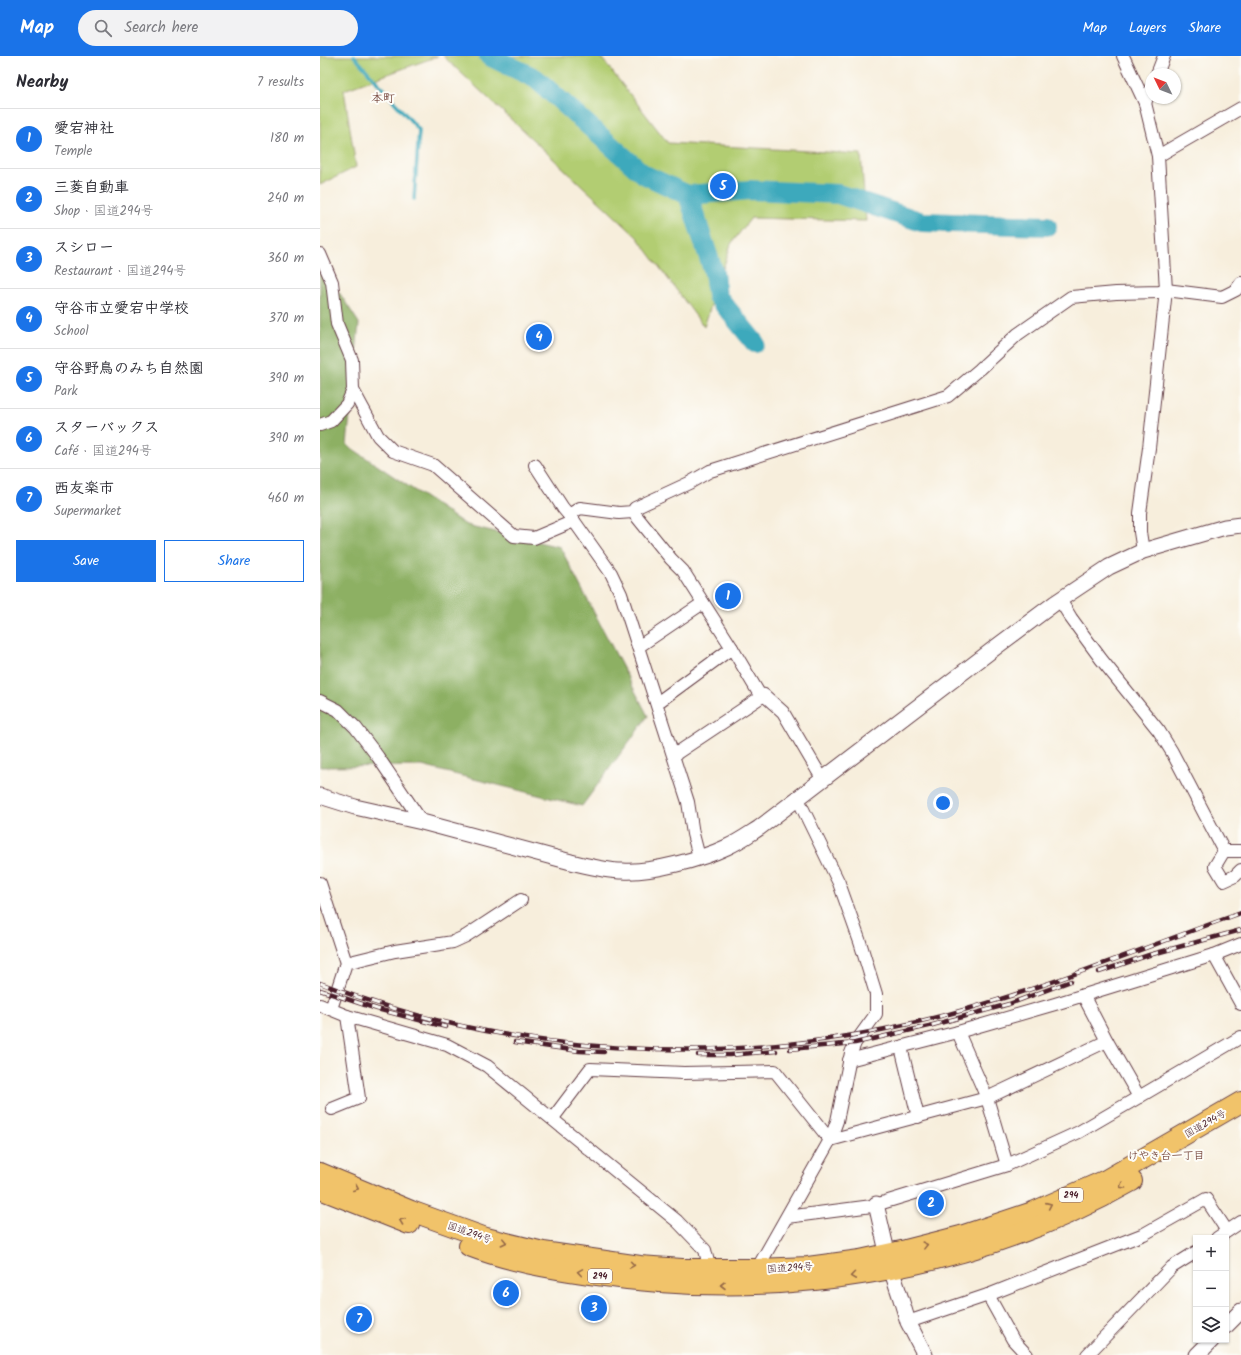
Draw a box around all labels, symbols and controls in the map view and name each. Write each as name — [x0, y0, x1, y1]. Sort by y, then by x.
search box — [78, 10, 358, 46]
text: Map — [20, 13, 54, 43]
text: Search here — [124, 16, 198, 40]
icon: search — [92, 17, 114, 39]
text: Map — [1083, 17, 1107, 39]
text: Layers — [1129, 17, 1167, 39]
text: Share — [1189, 17, 1221, 39]
north arrow — [1145, 68, 1181, 104]
text: Nearby — [16, 69, 68, 96]
text: 7 results — [257, 72, 304, 93]
district label: 本町 — [371, 89, 395, 108]
text: 愛宕神社 — [54, 117, 114, 141]
text: 1 — [27, 128, 31, 149]
text: 180 m — [270, 128, 304, 149]
text: Temple — [54, 141, 92, 162]
pin: 5 — [710, 171, 736, 201]
text: 三菱自動車 — [54, 176, 129, 200]
text: 2 — [25, 188, 33, 209]
text: 240 m — [267, 188, 304, 209]
text: Shop · 国道294号 — [54, 201, 154, 222]
text: スシロー — [54, 236, 114, 260]
text: 3 — [25, 248, 33, 269]
text: 360 m — [267, 248, 304, 269]
text: Restaurant · 国道294号 — [54, 261, 186, 282]
text: 守谷市立愛宕中学校 — [54, 297, 189, 321]
text: 4 — [25, 308, 33, 329]
text: 370 m — [269, 308, 304, 329]
text: School — [54, 321, 89, 342]
pin: 4 — [526, 322, 552, 352]
text: 守谷野鳥のみち自然園 — [54, 357, 204, 381]
text: 5 — [26, 368, 32, 389]
text: 390 m — [268, 368, 304, 389]
text: Park — [54, 381, 78, 402]
text: スターバックス — [54, 416, 159, 440]
text: 6 — [25, 428, 33, 449]
text: 390 m — [268, 428, 304, 449]
text: Café · 国道294号 — [54, 441, 152, 462]
text: 西友楽市 — [54, 477, 114, 501]
text: 7 — [26, 488, 32, 509]
text: 460 m — [268, 488, 304, 509]
text: Supermarket — [54, 501, 121, 522]
button: Save — [16, 540, 156, 582]
button: Share — [164, 540, 304, 582]
pin: 1 — [715, 581, 741, 611]
your location — [933, 793, 953, 813]
street label: 国道294号 — [1181, 1105, 1230, 1142]
district label: けやき台一丁目 — [1128, 1147, 1205, 1165]
one-way arrow — [1119, 1182, 1126, 1189]
one-way arrow — [352, 1183, 359, 1191]
pin: 2 — [918, 1188, 944, 1218]
road number: 294 — [1059, 1188, 1083, 1202]
one-way arrow — [1044, 1202, 1052, 1210]
one-way arrow — [398, 1218, 405, 1226]
street label: 国道294号 — [445, 1218, 494, 1248]
map controls — [1193, 1235, 1229, 1343]
button: + — [1193, 1235, 1229, 1271]
one-way arrow — [501, 1238, 507, 1246]
one-way arrow — [922, 1242, 928, 1250]
street label: 国道294号 — [766, 1258, 814, 1278]
one-way arrow — [629, 1260, 635, 1269]
one-way arrow — [577, 1269, 583, 1277]
road number: 294 — [588, 1269, 612, 1283]
one-way arrow — [850, 1271, 856, 1280]
button: − — [1193, 1271, 1229, 1307]
pin: 6 — [493, 1278, 519, 1308]
one-way arrow — [720, 1281, 726, 1289]
pin: 3 — [581, 1293, 607, 1323]
pin: 7 — [346, 1304, 372, 1334]
button: layers — [1193, 1307, 1229, 1343]

